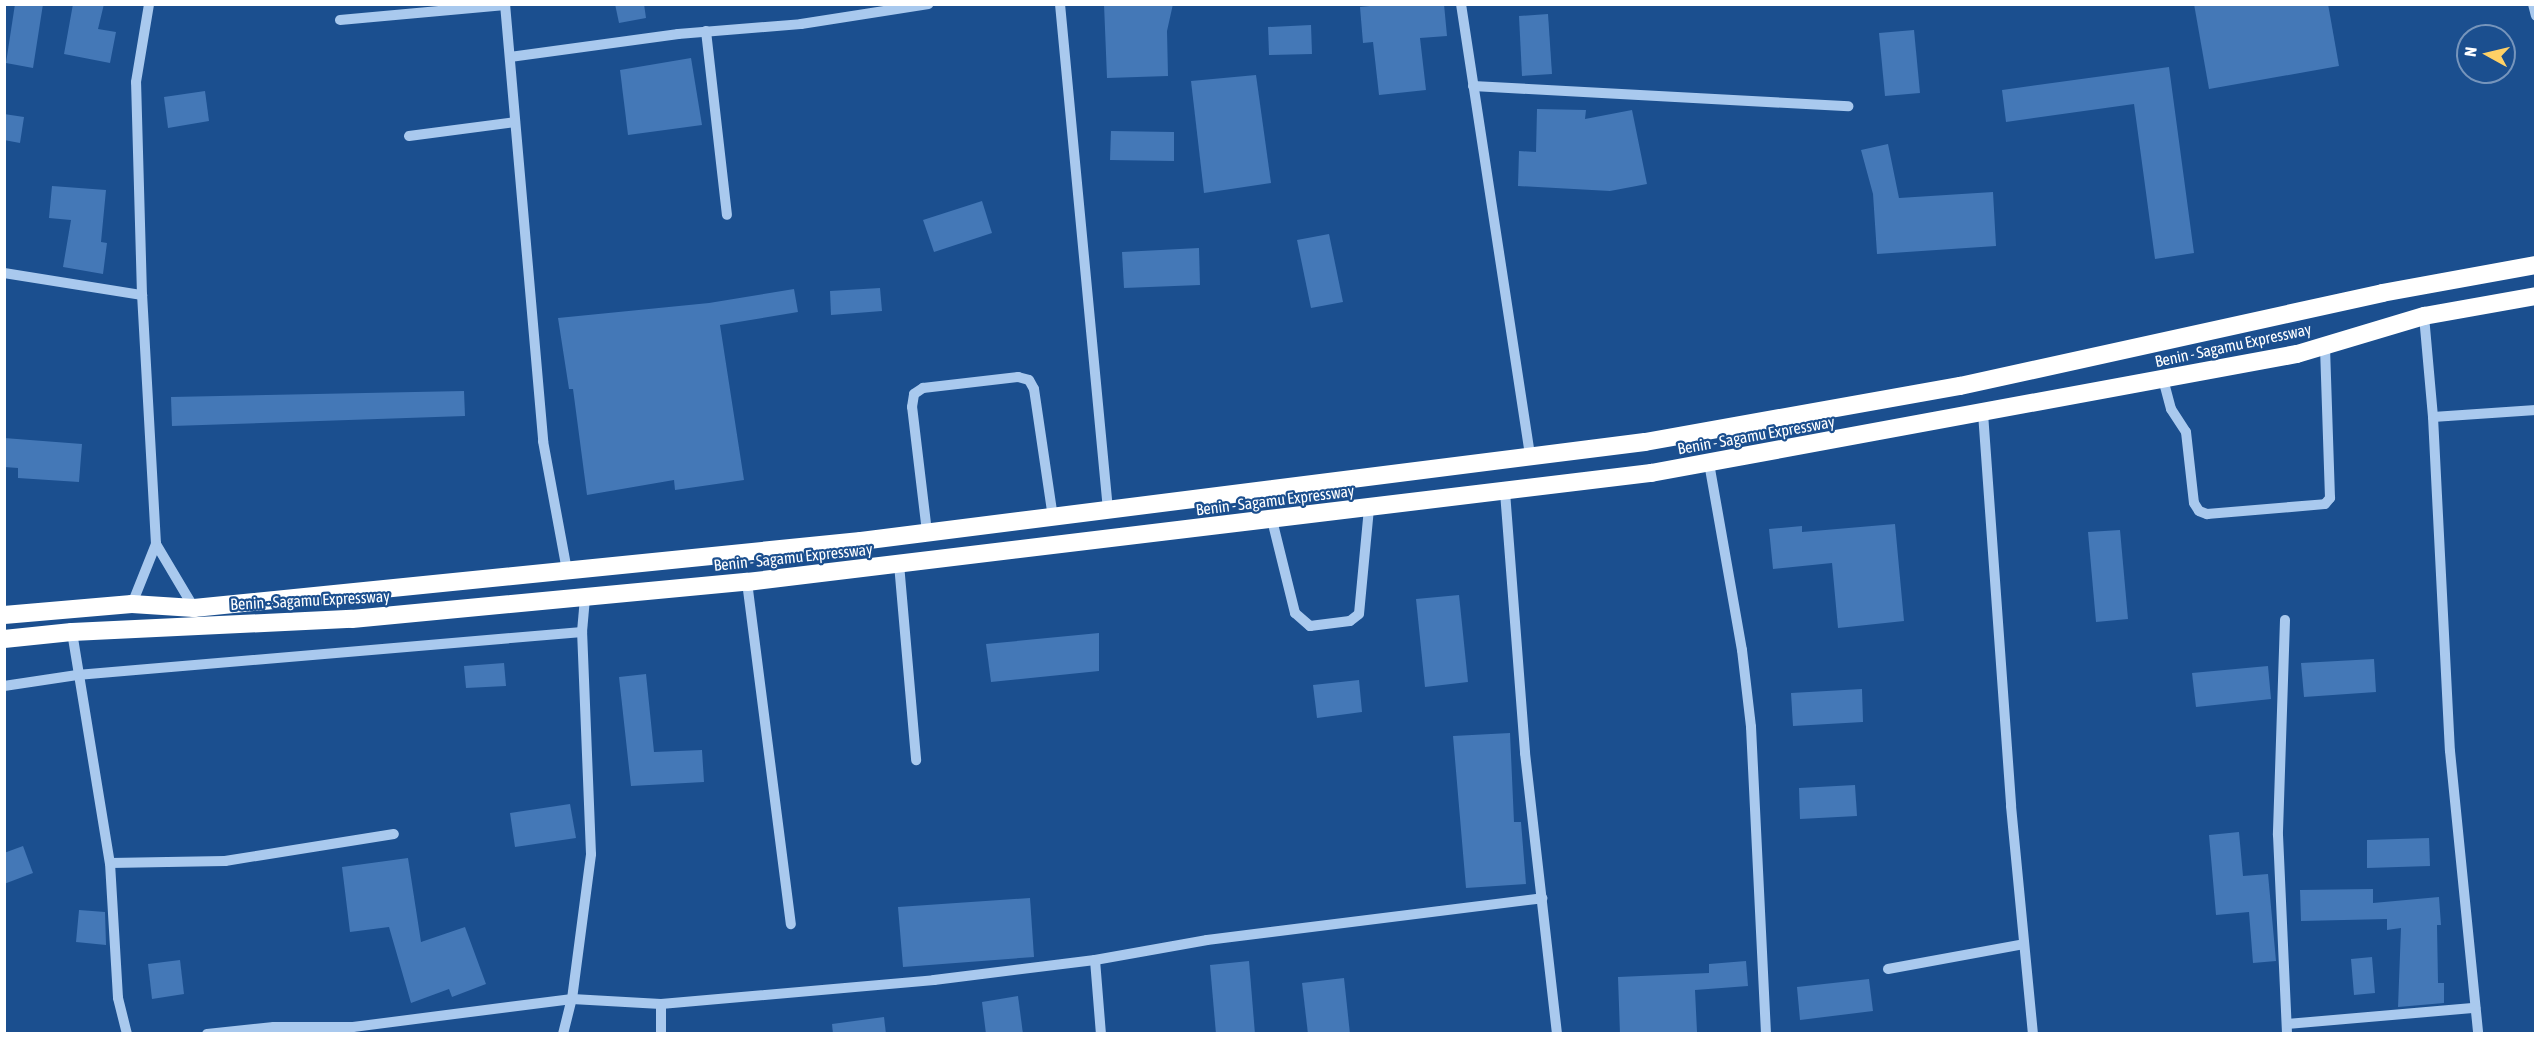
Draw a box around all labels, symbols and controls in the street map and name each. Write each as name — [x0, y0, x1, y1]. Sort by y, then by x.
north arrow — [2456, 24, 2516, 84]
text: N — [2461, 46, 2480, 58]
street label: Benin - Sagamu Expressway — [2153, 319, 2313, 371]
street label: Benin - Sagamu Expressway — [1676, 412, 1836, 458]
street label: Benin - Sagamu Expressway — [1195, 481, 1355, 519]
street label: Benin - Sagamu Expressway — [713, 539, 873, 575]
street label: Benin - Sagamu Expressway — [230, 586, 390, 614]

